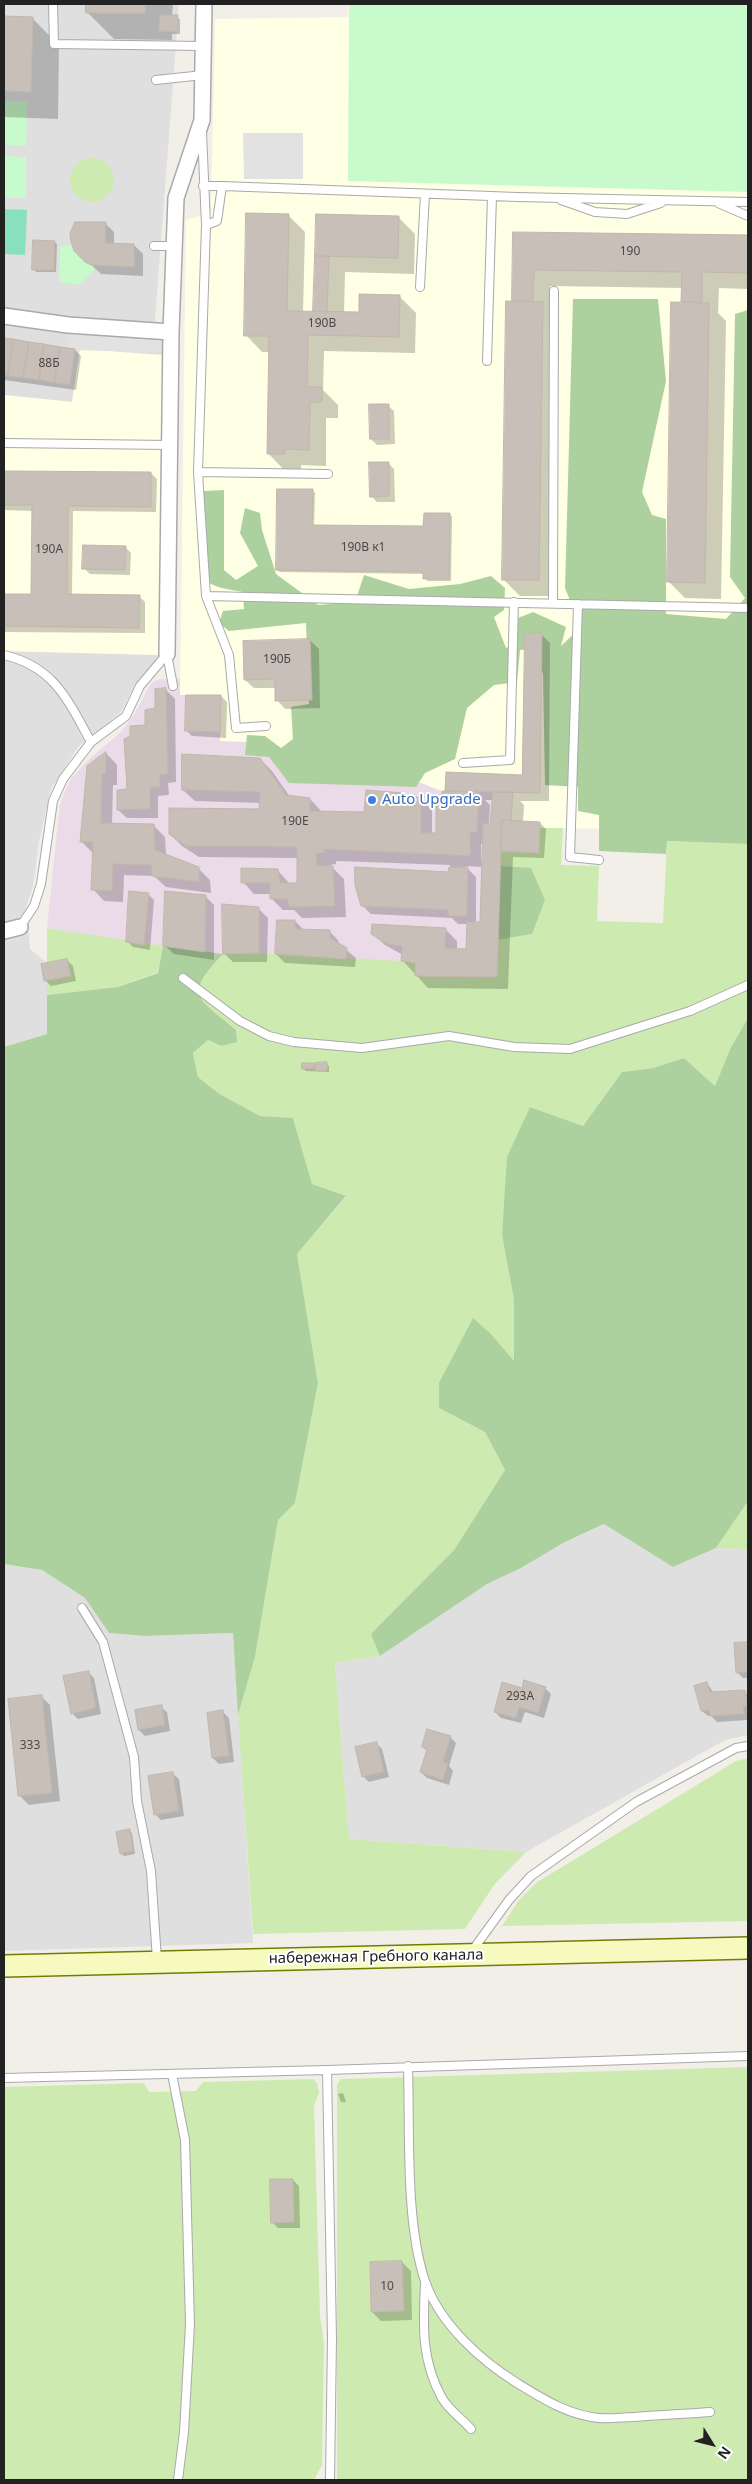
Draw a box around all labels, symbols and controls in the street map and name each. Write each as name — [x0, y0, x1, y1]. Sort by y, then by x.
house number: 190 — [620, 245, 640, 259]
house number: 190В — [308, 317, 336, 331]
house number: 88Б — [38, 357, 60, 371]
house number: 190В к1 — [341, 541, 385, 555]
house number: 190А — [35, 543, 63, 557]
house number: 190Б — [263, 653, 291, 667]
place label: Auto Upgrade — [382, 791, 481, 809]
marker: Auto Upgrade — [366, 794, 378, 806]
house number: 190Е — [281, 815, 309, 829]
house number: 293А — [506, 1690, 534, 1704]
house number: 333 — [20, 1739, 40, 1753]
street label: набережная Гребного канала — [268, 1946, 484, 1968]
house number: 10 — [380, 2280, 394, 2294]
north arrow — [687, 2419, 737, 2469]
text: N — [714, 2443, 736, 2463]

